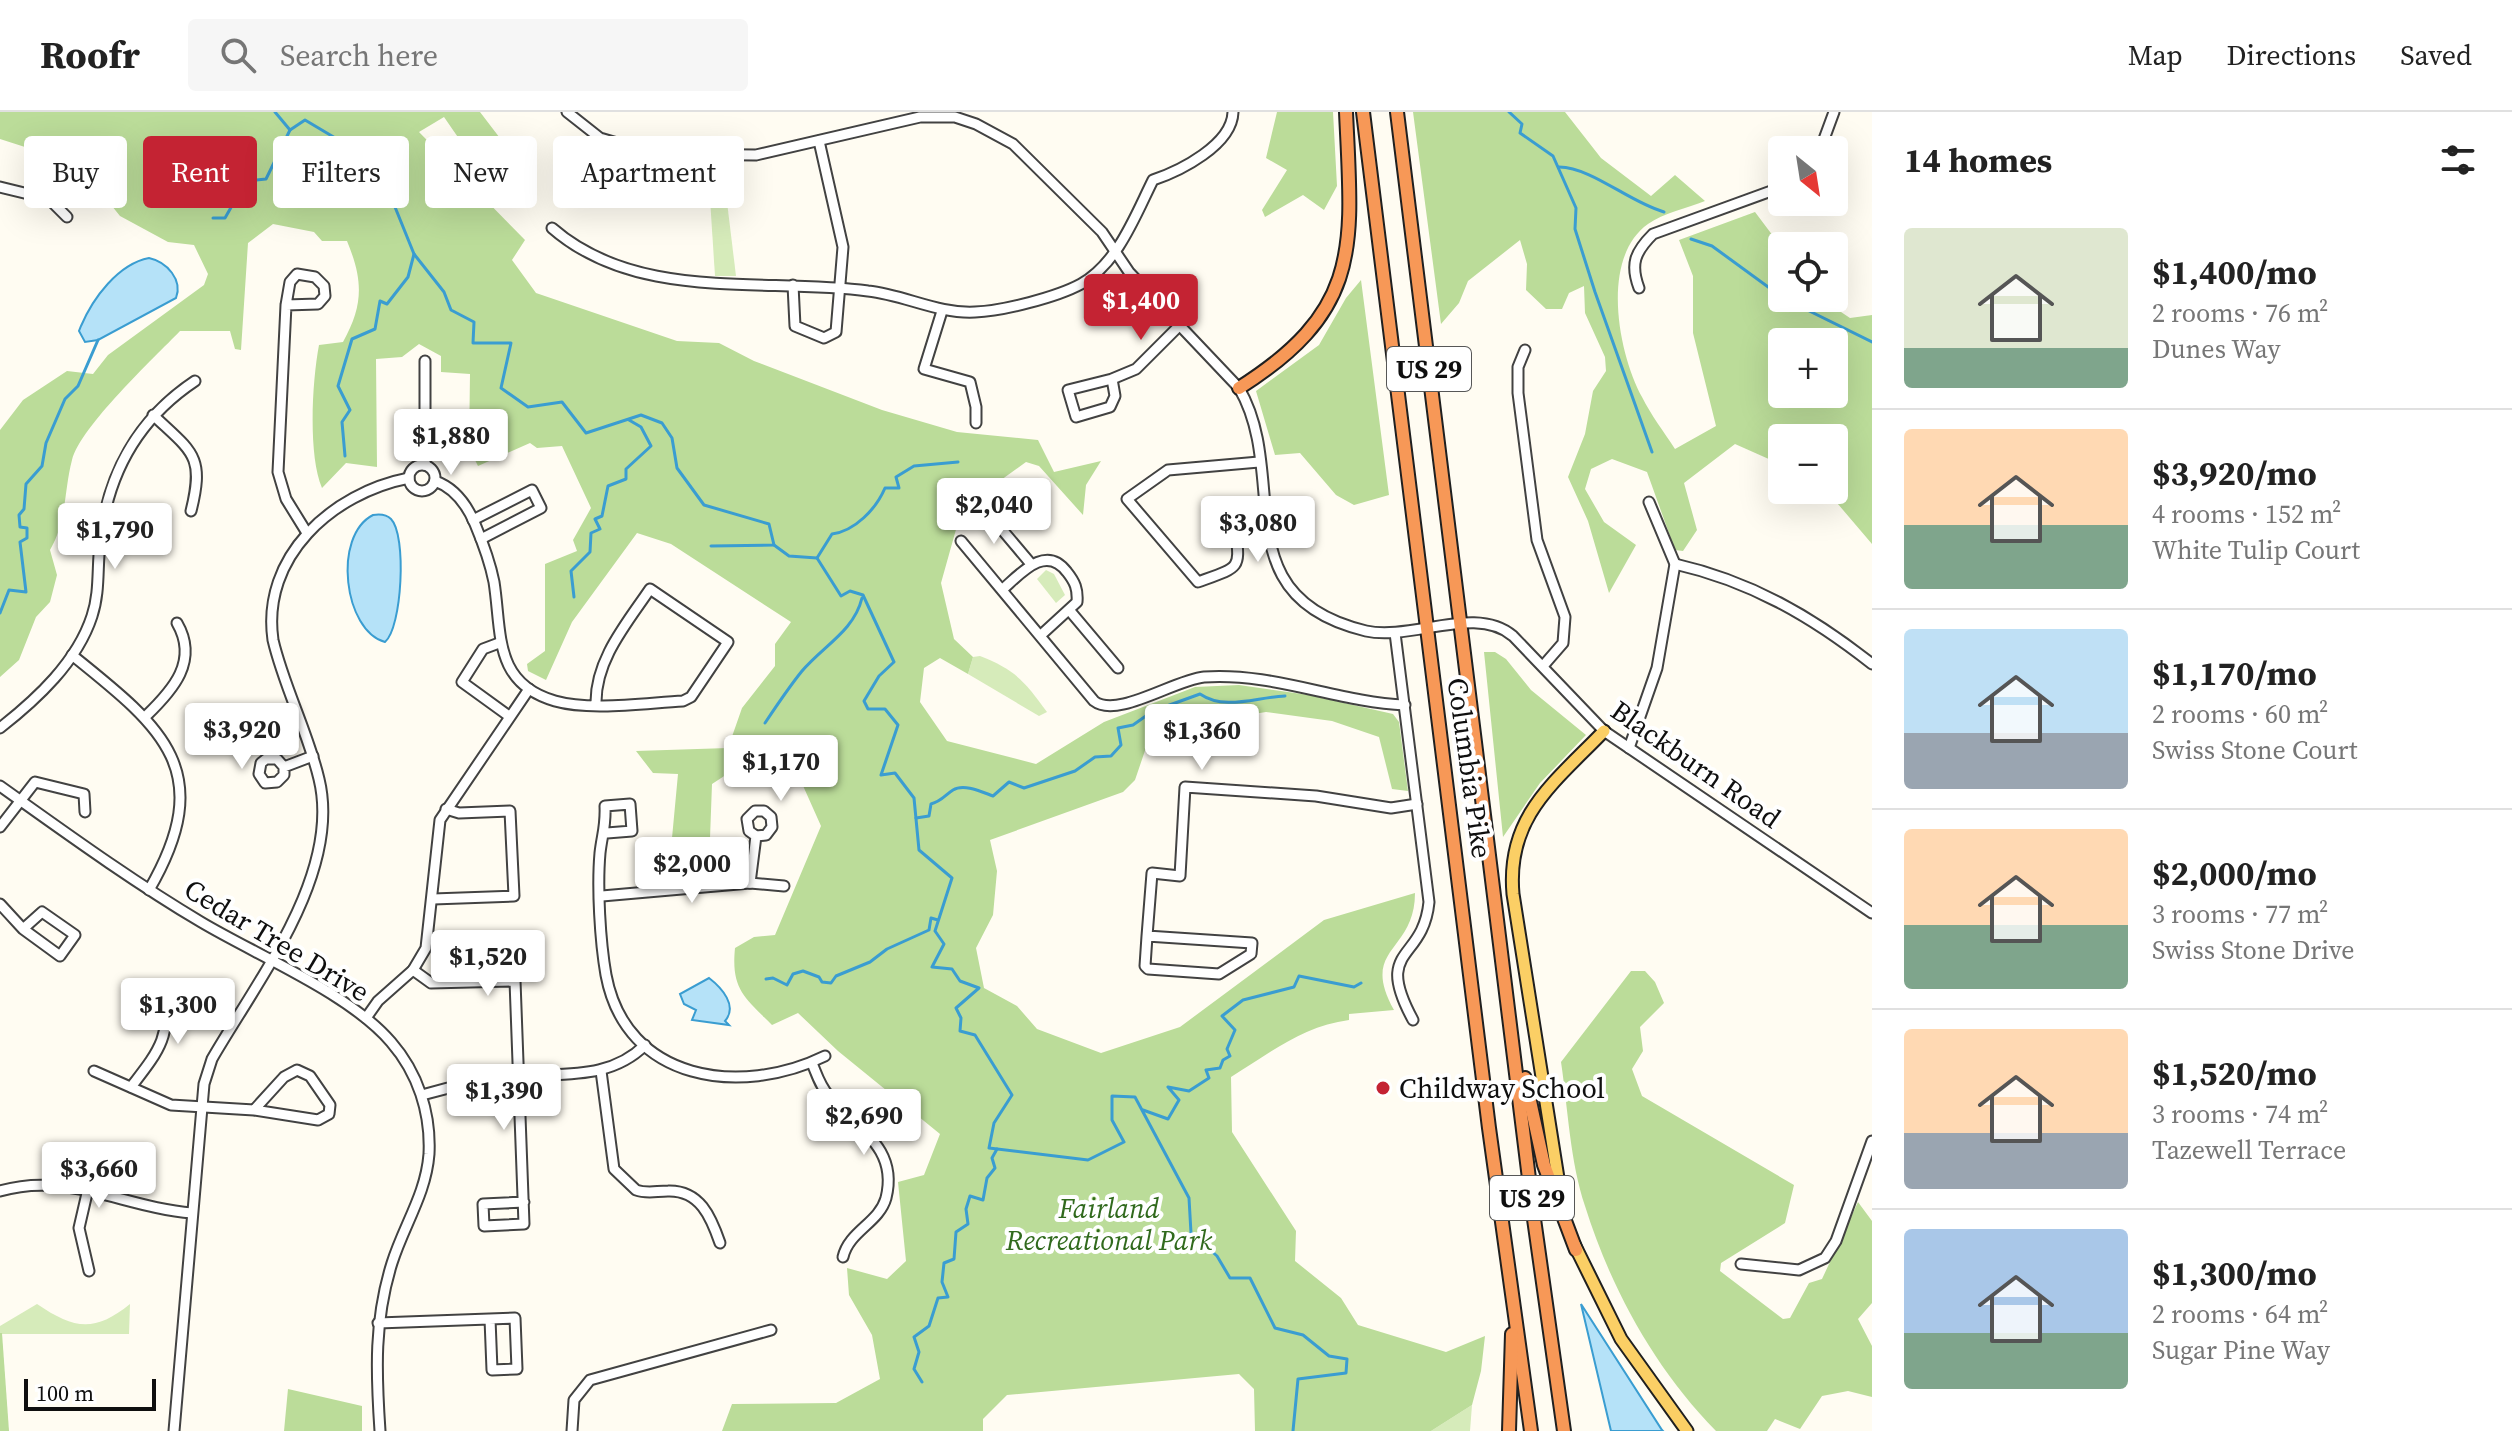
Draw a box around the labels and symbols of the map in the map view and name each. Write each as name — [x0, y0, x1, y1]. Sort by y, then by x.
north arrow — [1768, 136, 1848, 216]
pin: $1,400 — [1076, 274, 1206, 342]
road number: US 29 — [1387, 347, 1471, 391]
pin: $1,880 — [386, 409, 516, 477]
pin: $2,040 — [929, 478, 1059, 546]
pin: $3,080 — [1193, 496, 1323, 564]
pin: $1,790 — [50, 503, 180, 571]
street label: Columbia Pike — [1439, 675, 1501, 861]
street label: Blackburn Road — [1603, 691, 1789, 837]
pin: $3,920 — [177, 703, 307, 771]
pin: $1,360 — [1137, 704, 1267, 772]
pin: $1,170 — [716, 735, 846, 803]
pin: $2,000 — [627, 837, 757, 905]
street label: Cedar Tree Drive — [177, 870, 377, 1010]
pin: $1,520 — [423, 930, 553, 998]
pin: $1,300 — [113, 978, 243, 1046]
pin: $1,390 — [439, 1064, 569, 1132]
place label: Childway School — [1399, 1069, 1605, 1107]
marker: Childway School — [1374, 1079, 1392, 1097]
pin: $2,690 — [799, 1089, 929, 1157]
pin: $3,660 — [34, 1142, 164, 1210]
road number: US 29 — [1490, 1176, 1574, 1220]
park label: Fairland Recreational Park — [1005, 1189, 1213, 1259]
scale bar — [24, 1375, 156, 1411]

